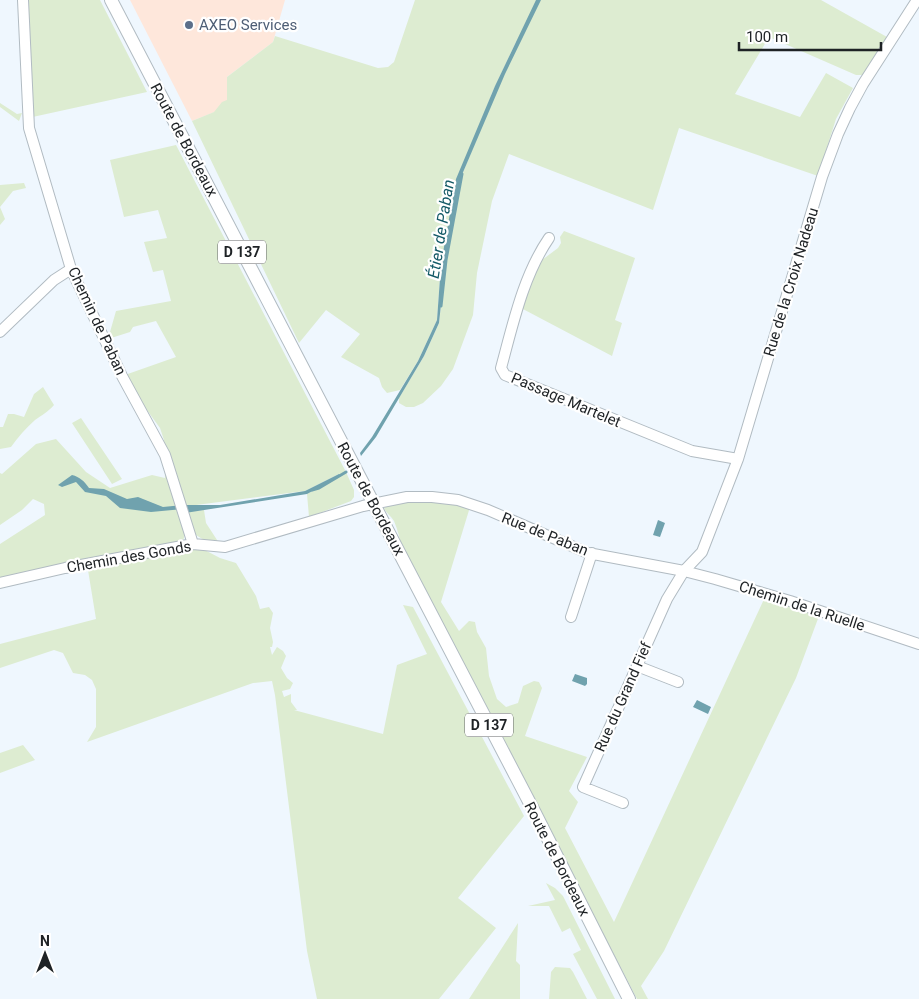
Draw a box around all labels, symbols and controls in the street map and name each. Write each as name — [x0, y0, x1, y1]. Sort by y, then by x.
place label: AXEO Services — [199, 16, 297, 34]
marker: AXEO Services — [183, 19, 195, 31]
scale bar — [739, 20, 882, 52]
text: 100 m — [746, 28, 788, 46]
street label: Route de Bordeaux — [146, 80, 222, 200]
water label: Étier de Paban — [424, 178, 458, 280]
street label: Rue de la Croix Nadeau — [760, 205, 822, 359]
road number: D 137 — [218, 240, 266, 264]
street label: Chemin de Paban — [64, 264, 130, 378]
street label: Passage Martelet — [508, 369, 624, 431]
street label: Route de Bordeaux — [333, 439, 409, 559]
street label: Rue de Paban — [499, 508, 591, 560]
street label: Chemin des Gonds — [65, 537, 193, 577]
street label: Chemin de la Ruelle — [737, 577, 867, 635]
street label: Rue du Grand Fief — [591, 639, 656, 755]
road number: D 137 — [465, 714, 513, 736]
street label: Route de Bordeaux — [520, 799, 594, 920]
north arrow — [20, 929, 70, 979]
text: N — [40, 933, 50, 949]

